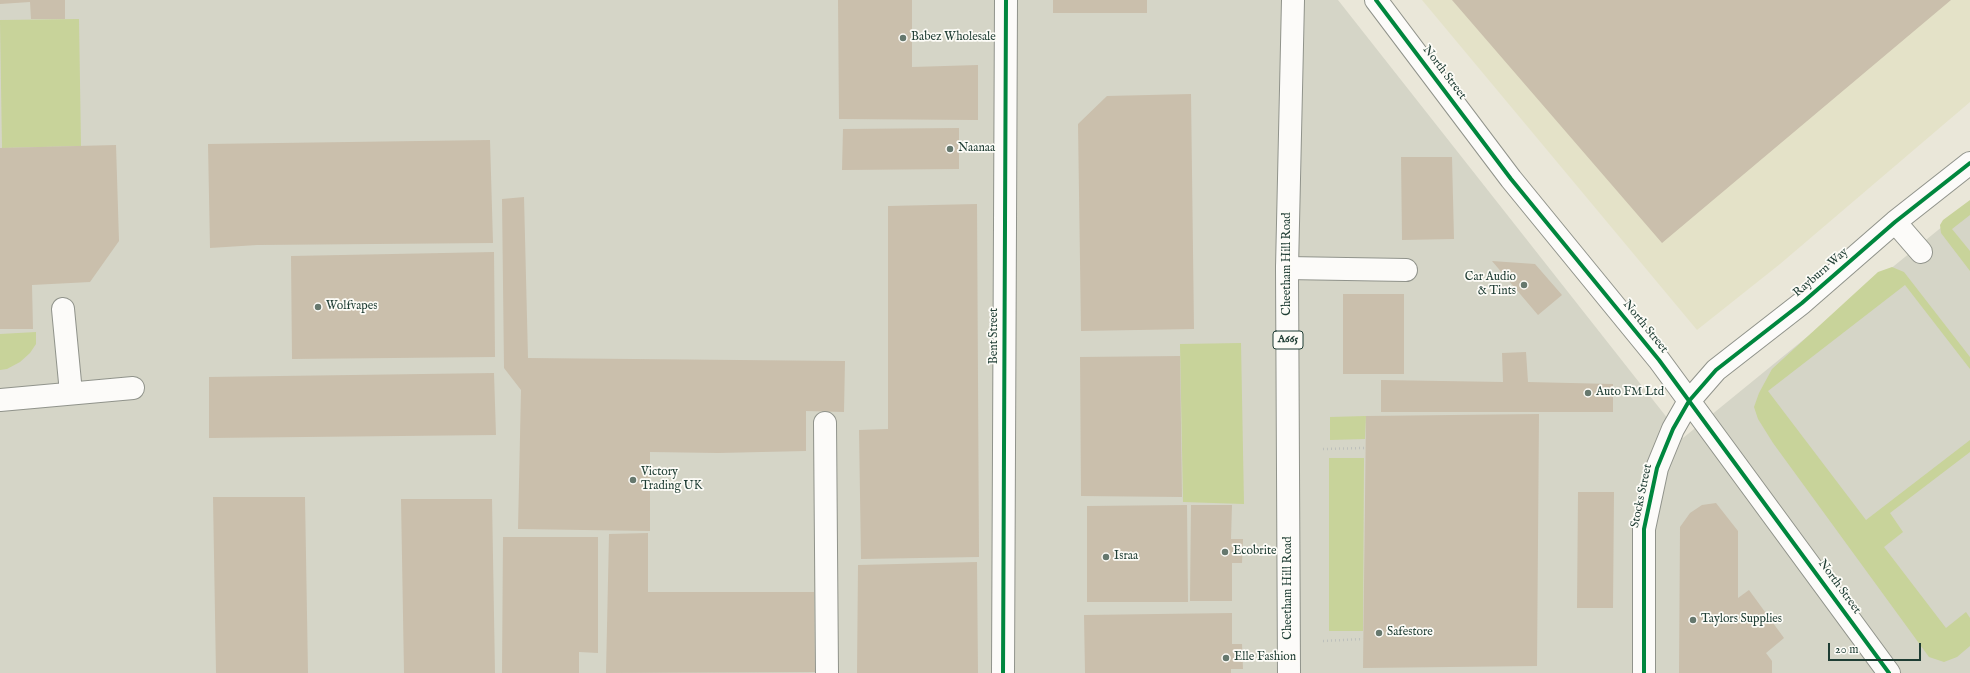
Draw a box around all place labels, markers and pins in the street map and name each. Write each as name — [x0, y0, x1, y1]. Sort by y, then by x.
place label: Babez Wholesale — [911, 31, 996, 45]
marker: Babez Wholesale — [898, 33, 908, 43]
place label: Naanaa — [958, 142, 995, 156]
marker: Naanaa — [945, 144, 955, 154]
place label: Car Audio & Tints — [1465, 271, 1516, 299]
marker: Car Audio & Tints — [1519, 280, 1529, 290]
place label: Wolfvapes — [326, 300, 378, 314]
marker: Wolfvapes — [313, 302, 323, 312]
place label: Auto FM Ltd — [1596, 386, 1664, 400]
marker: Auto FM Ltd — [1583, 388, 1593, 398]
place label: Victory Trading UK — [641, 466, 702, 494]
marker: Victory Trading UK — [628, 475, 638, 485]
place label: Ecobrite — [1233, 545, 1277, 559]
marker: Ecobrite — [1220, 547, 1230, 557]
place label: Israa — [1114, 550, 1138, 564]
marker: Israa — [1101, 552, 1111, 562]
place label: Taylors Supplies — [1701, 613, 1782, 627]
marker: Taylors Supplies — [1688, 615, 1698, 625]
place label: Safestore — [1387, 626, 1433, 640]
marker: Safestore — [1374, 628, 1384, 638]
place label: Elle Fashion — [1234, 651, 1296, 665]
marker: Elle Fashion — [1221, 653, 1231, 663]

